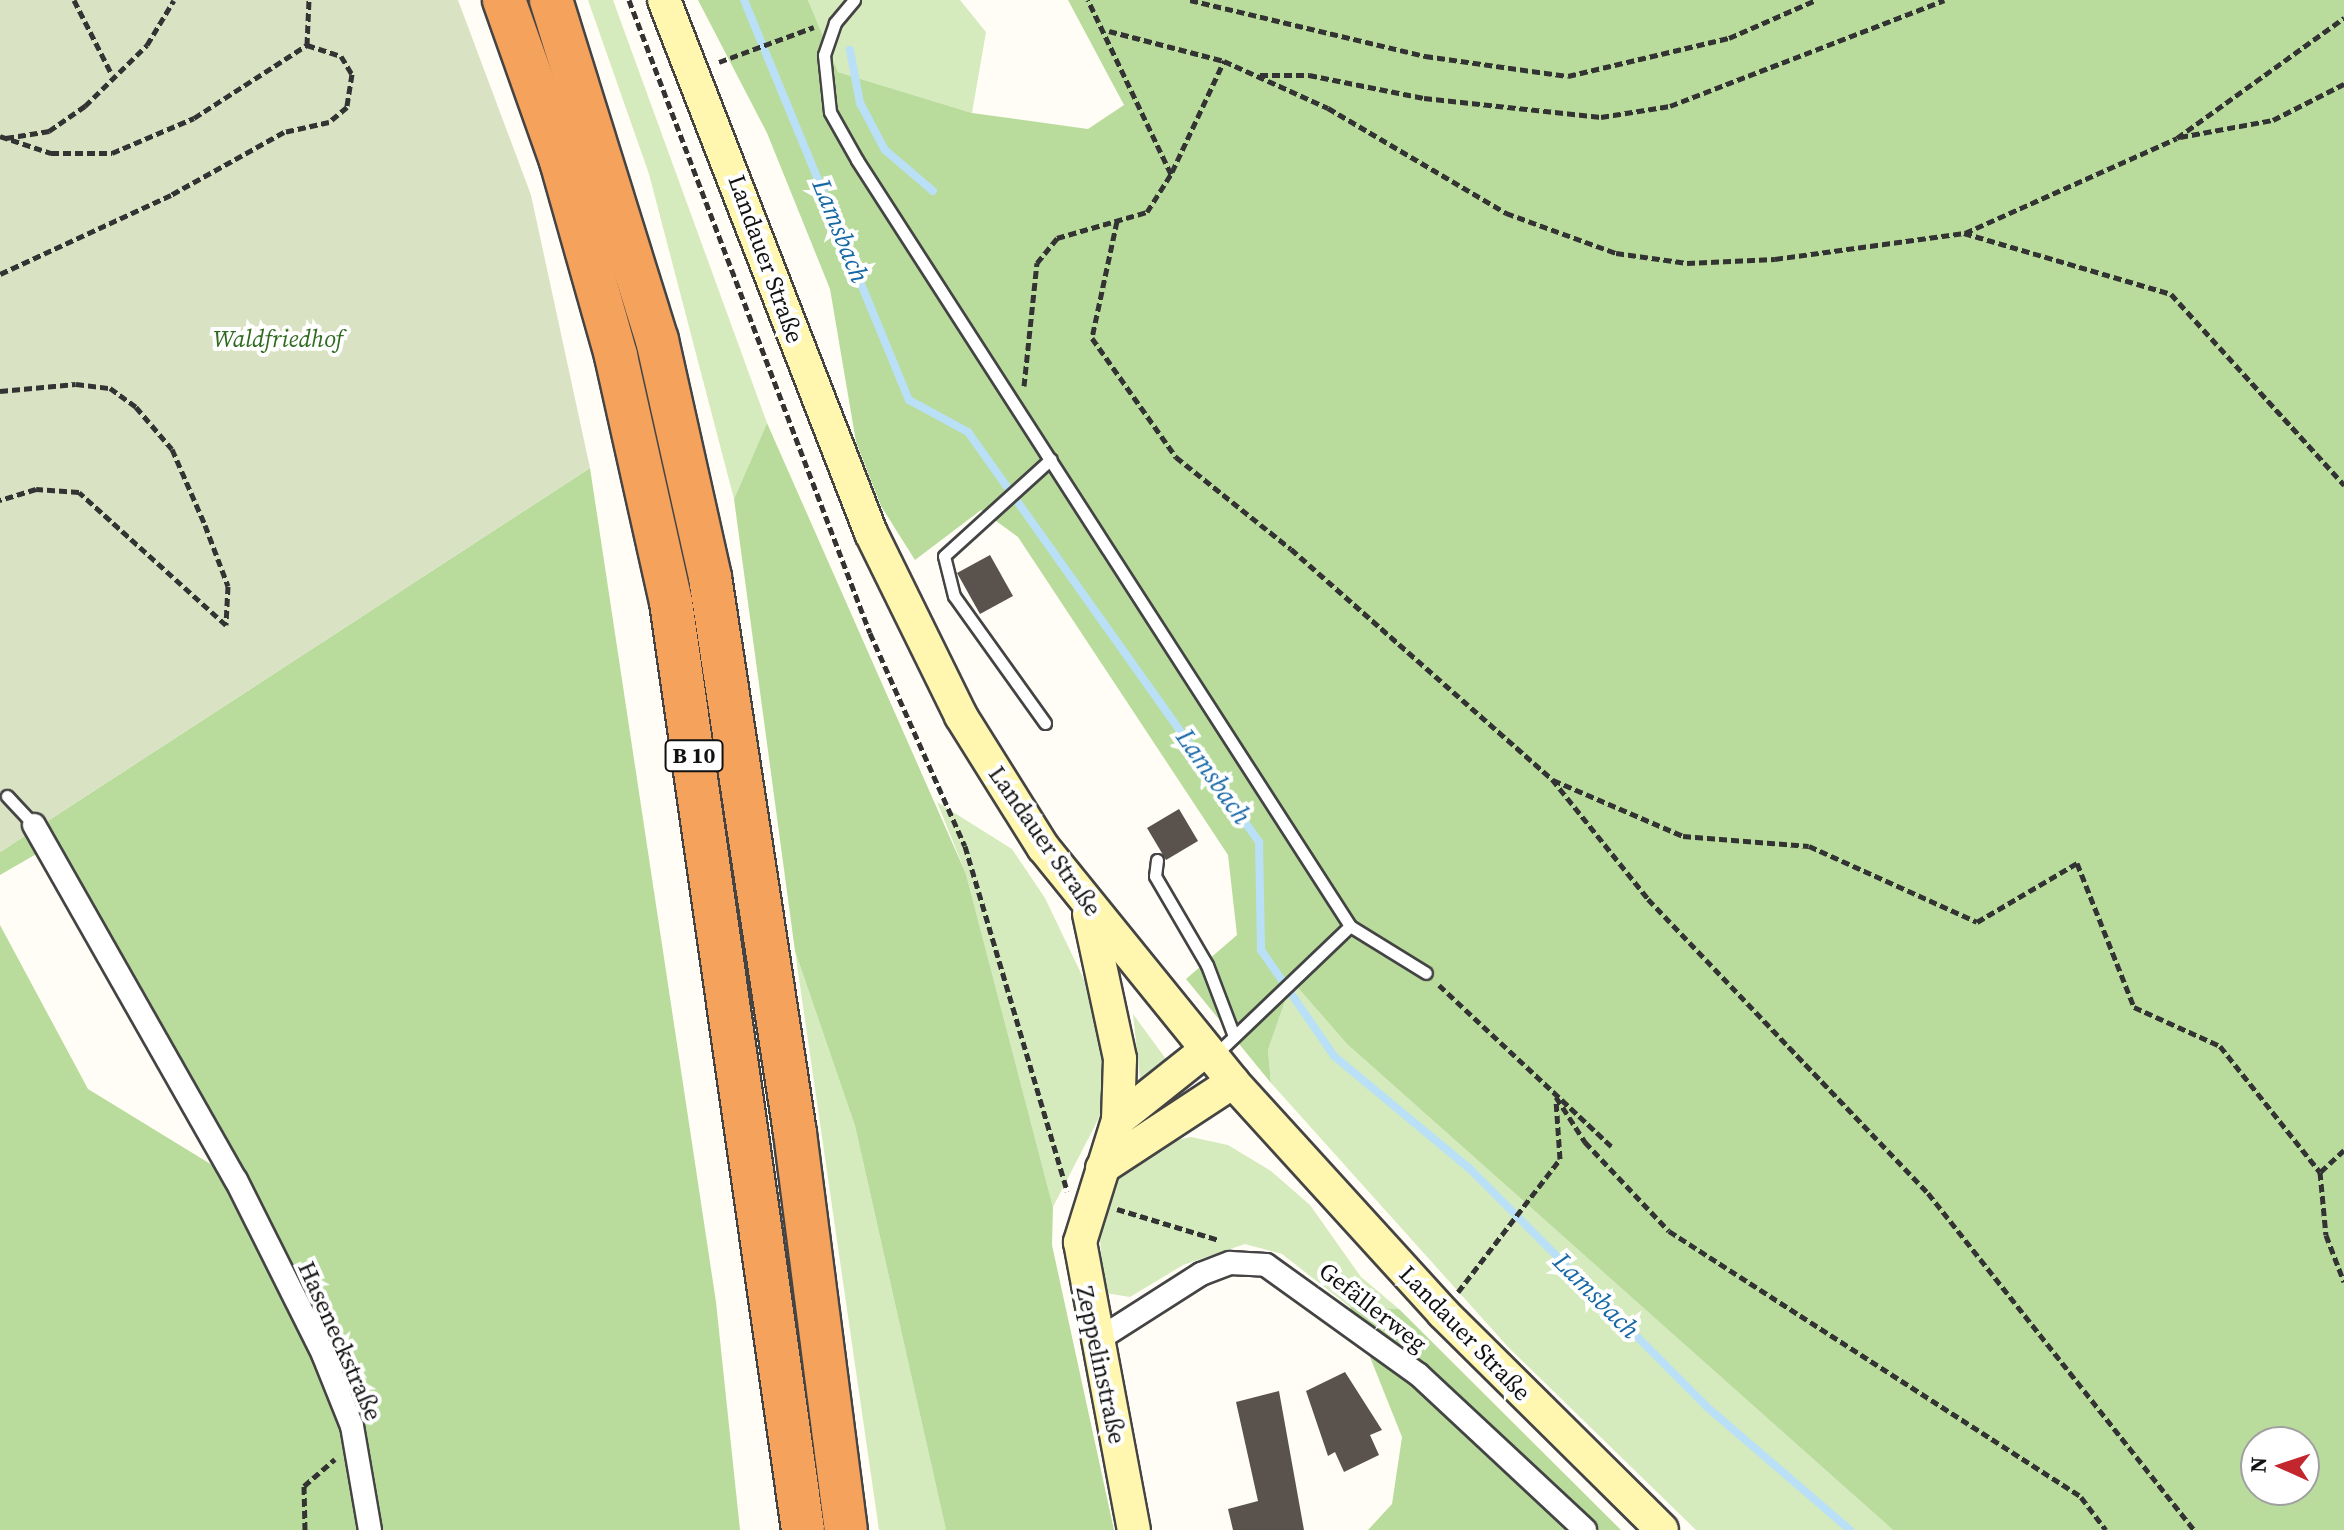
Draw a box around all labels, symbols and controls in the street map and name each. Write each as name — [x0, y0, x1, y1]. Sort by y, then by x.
street label: Landauer Straße — [722, 171, 810, 347]
water label: Lamsbach — [805, 175, 875, 287]
park label: Waldfriedhof — [213, 325, 343, 353]
water label: Lamsbach — [1169, 723, 1257, 831]
road number: B 10 — [664, 738, 724, 774]
street label: Landauer Straße — [983, 760, 1107, 922]
water label: Lamsbach — [1546, 1246, 1646, 1346]
street label: Gefällerweg — [1313, 1256, 1433, 1358]
street label: Haseneckstraße — [292, 1257, 388, 1425]
street label: Landauer Straße — [1393, 1259, 1537, 1407]
street label: Zeppelinstraße — [1070, 1283, 1132, 1447]
north arrow — [2240, 1426, 2320, 1506]
text: N — [2243, 1456, 2273, 1474]

